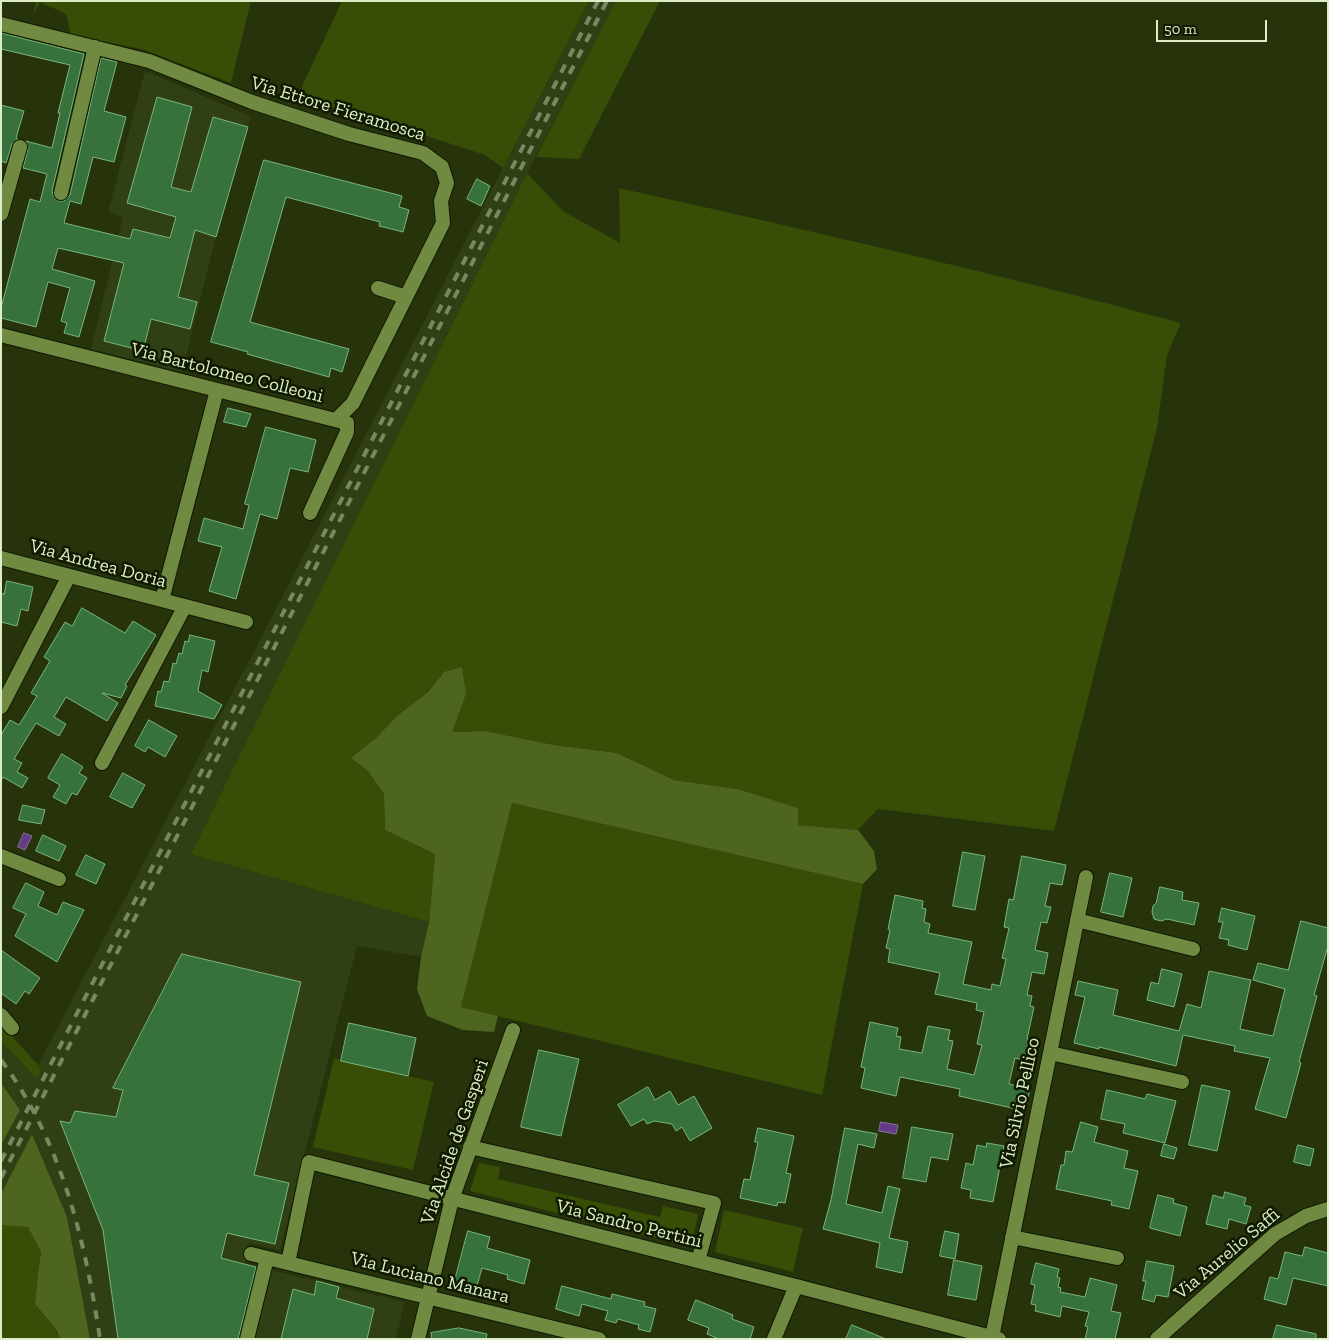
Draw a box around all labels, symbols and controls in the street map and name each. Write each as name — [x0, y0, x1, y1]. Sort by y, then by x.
scale bar — [1159, 10, 1270, 42]
text: 50 m — [1164, 20, 1197, 38]
street label: Via Ettore Fieramosca — [248, 72, 428, 146]
street label: Via Bartolomeo Colleoni — [128, 338, 326, 408]
street label: Via Andrea Doria — [27, 535, 169, 593]
street label: Via Silvio Pellico — [995, 1035, 1045, 1171]
street label: Via Alcide de Gasperi — [416, 1057, 494, 1227]
street label: Via Sandro Pertini — [554, 1195, 704, 1253]
street label: Via Aurelio Saffi — [1170, 1203, 1284, 1305]
street label: Via Luciano Manara — [348, 1247, 512, 1309]

